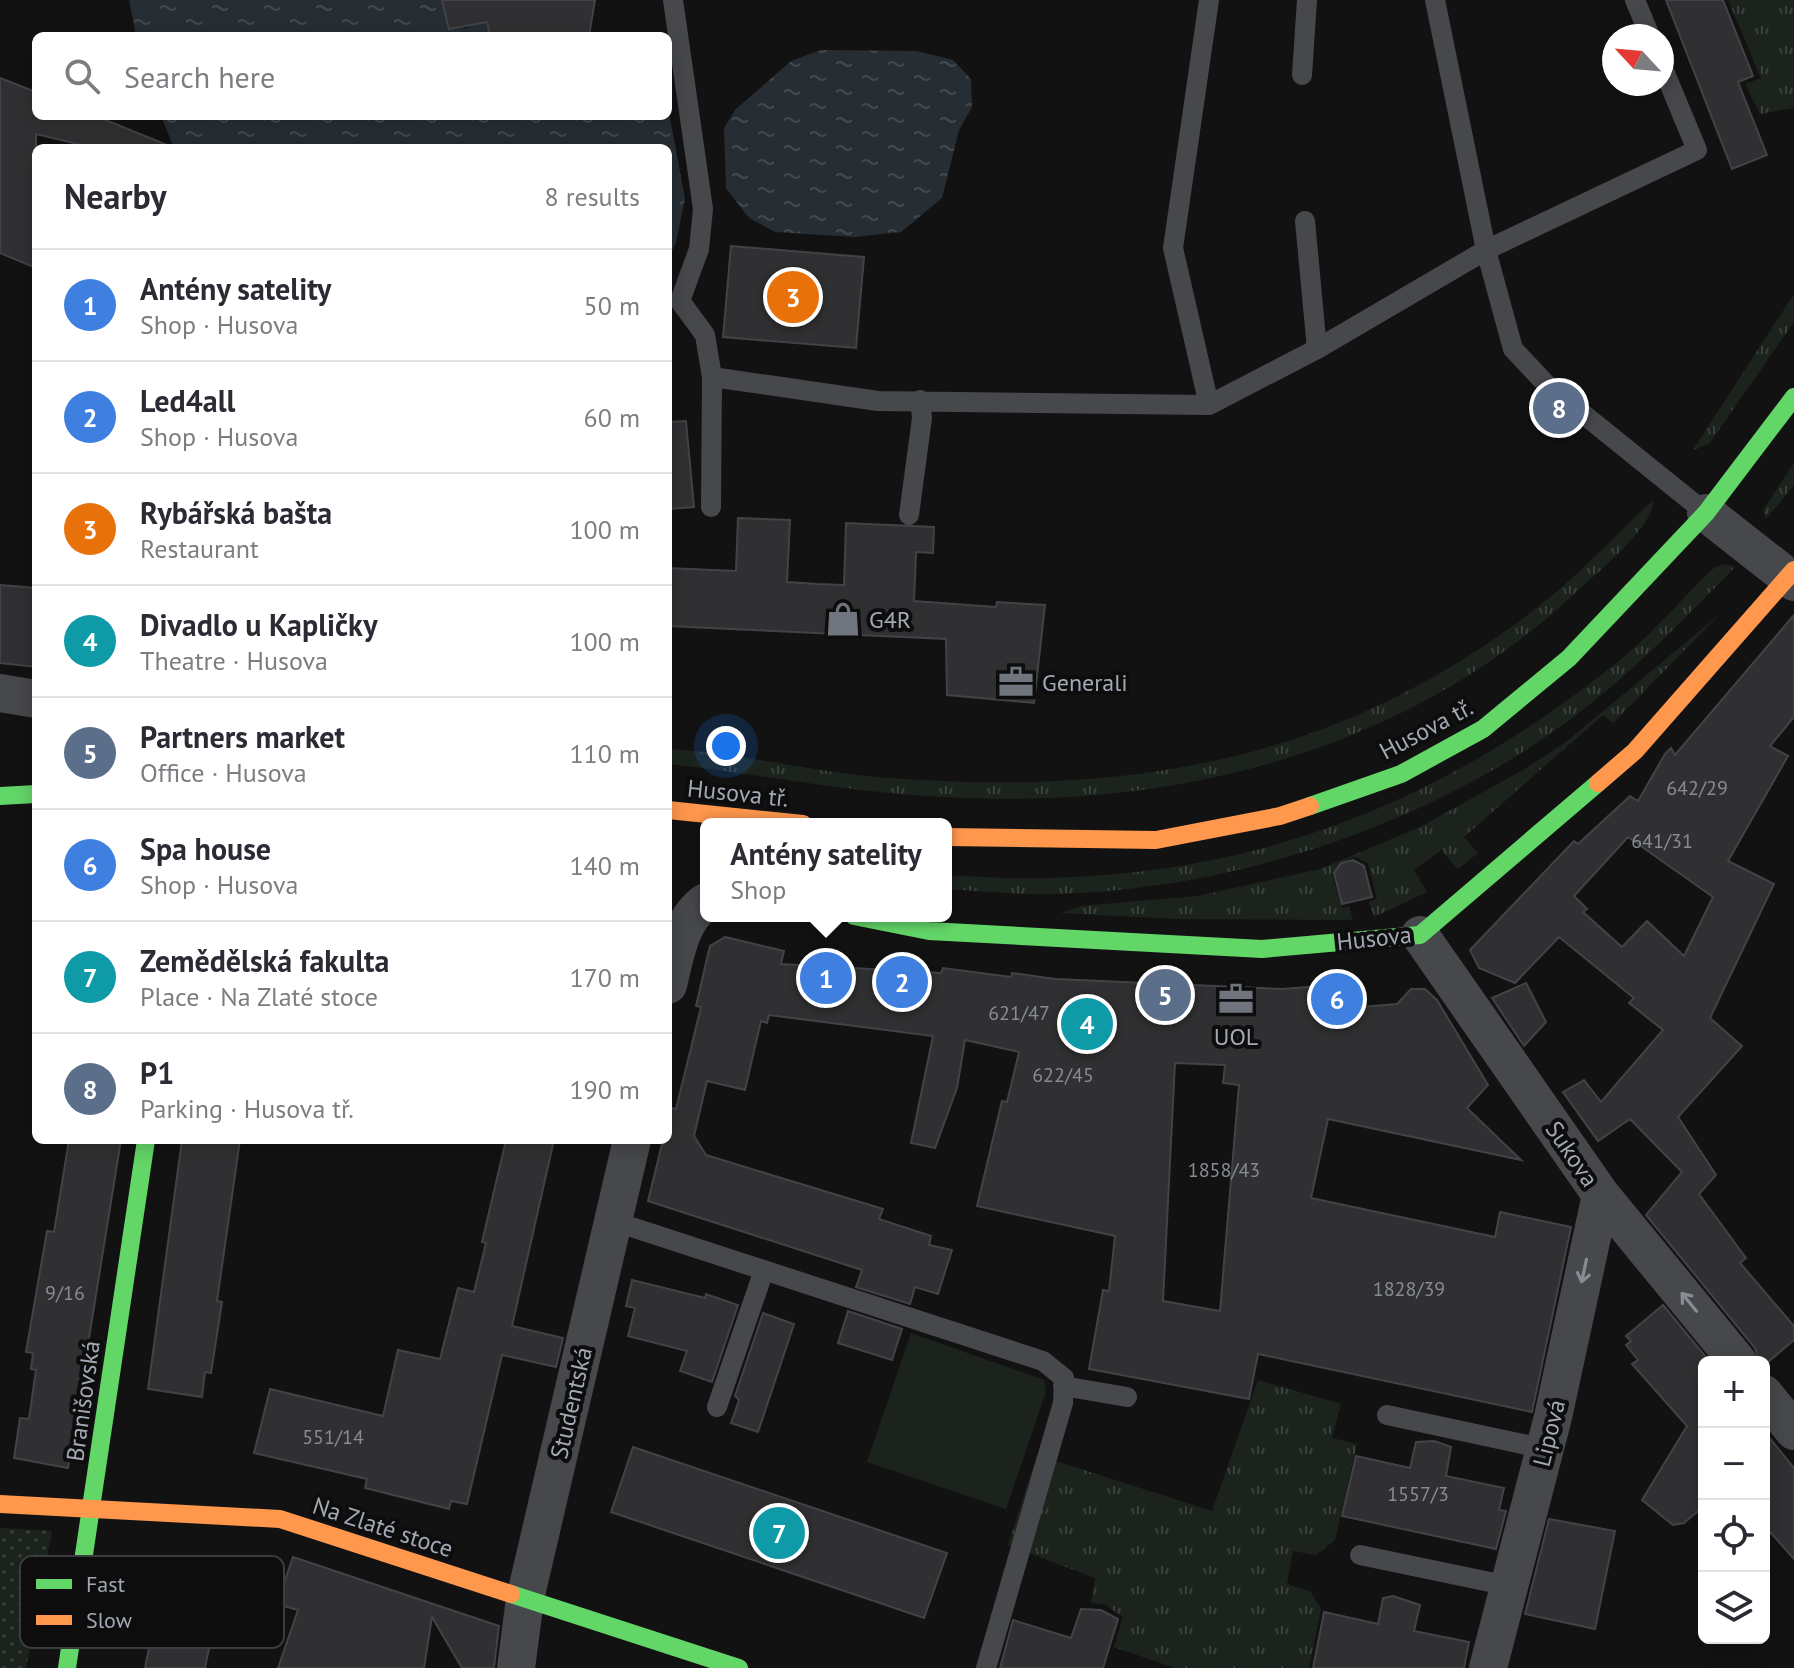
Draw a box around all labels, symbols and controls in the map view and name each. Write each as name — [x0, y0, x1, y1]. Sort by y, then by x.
north arrow — [1602, 24, 1674, 96]
search box — [32, 32, 672, 120]
icon: search — [60, 54, 104, 98]
text: Search here — [124, 57, 275, 96]
text: Nearby — [64, 174, 166, 218]
text: 8 results — [545, 180, 640, 213]
pin: 3 — [767, 267, 819, 327]
text: Antény satelity — [140, 269, 331, 308]
text: 1 — [83, 289, 97, 322]
text: 50 m — [584, 289, 640, 322]
text: Shop · Husova — [140, 308, 298, 341]
pin: 8 — [1533, 378, 1585, 438]
text: Led4all — [140, 381, 235, 420]
text: 2 — [83, 401, 97, 434]
text: 60 m — [584, 401, 640, 434]
text: Shop · Husova — [140, 420, 298, 453]
text: Rybářská bašta — [140, 493, 332, 532]
text: 3 — [83, 513, 97, 546]
text: 100 m — [569, 513, 640, 546]
text: Restaurant — [140, 532, 259, 565]
shop icon: G4R — [824, 600, 862, 638]
place label: G4R — [869, 604, 911, 635]
text: Divadlo u Kapličky — [140, 605, 378, 644]
text: 4 — [83, 625, 97, 658]
text: 100 m — [569, 625, 640, 658]
text: Theatre · Husova — [140, 644, 328, 677]
office icon: Generali — [997, 663, 1035, 701]
place label: Generali — [1042, 667, 1128, 698]
street label: Husova tř. — [1374, 691, 1478, 767]
text: Partners market — [140, 717, 345, 756]
your location — [706, 726, 746, 766]
text: 5 — [83, 737, 97, 770]
text: 110 m — [569, 737, 640, 770]
text: Office · Husova — [140, 756, 307, 789]
street label: Husova tř. — [686, 772, 790, 814]
house number: 642/29 — [1666, 775, 1728, 801]
popup — [700, 818, 952, 922]
house number: 641/31 — [1631, 828, 1693, 854]
text: Spa house — [140, 829, 271, 868]
text: Antény satelity — [730, 834, 922, 873]
text: 6 — [83, 849, 97, 882]
text: 140 m — [569, 849, 640, 882]
text: Shop · Husova — [140, 868, 298, 901]
text: Shop — [730, 873, 786, 906]
street label: Husova — [1335, 919, 1413, 957]
text: Zemědělská fakulta — [140, 941, 389, 980]
pin: 1 — [800, 948, 852, 1008]
pin: 2 — [876, 952, 928, 1012]
text: 7 — [83, 961, 97, 994]
text: 170 m — [569, 961, 640, 994]
pin: 5 — [1139, 965, 1191, 1025]
pin: 6 — [1311, 969, 1363, 1029]
text: Place · Na Zlaté stoce — [140, 980, 378, 1013]
office icon: UOL — [1217, 980, 1255, 1018]
pin: 4 — [1061, 994, 1113, 1054]
house number: 621/47 — [988, 1000, 1050, 1026]
place label: UOL — [1214, 1021, 1258, 1052]
text: P1 — [140, 1053, 174, 1092]
house number: 622/45 — [1032, 1062, 1094, 1088]
text: 8 — [83, 1073, 97, 1106]
text: 190 m — [569, 1073, 640, 1106]
text: Parking · Husova tř. — [140, 1092, 354, 1125]
street label: Sukova — [1539, 1115, 1605, 1193]
house number: 1858/43 — [1188, 1157, 1260, 1183]
one-way arrow — [1576, 1258, 1591, 1283]
house number: 1828/39 — [1373, 1276, 1445, 1302]
house number: 9/16 — [45, 1280, 85, 1306]
one-way arrow — [1680, 1291, 1698, 1312]
street label: Branišovská — [59, 1339, 107, 1463]
street label: Studentská — [543, 1344, 599, 1462]
map controls — [1698, 1356, 1770, 1644]
button: + — [1698, 1356, 1770, 1428]
street label: Lipová — [1526, 1396, 1572, 1470]
house number: 551/14 — [302, 1424, 364, 1450]
button: − — [1698, 1428, 1770, 1500]
house number: 1557/3 — [1387, 1481, 1449, 1507]
street label: Na Zlaté stoce — [309, 1490, 457, 1564]
button: locate — [1698, 1500, 1770, 1572]
pin: 7 — [753, 1503, 805, 1563]
legend — [20, 1556, 284, 1648]
text: Fast — [86, 1570, 126, 1598]
button: layers — [1698, 1572, 1770, 1644]
text: Slow — [86, 1606, 132, 1634]

